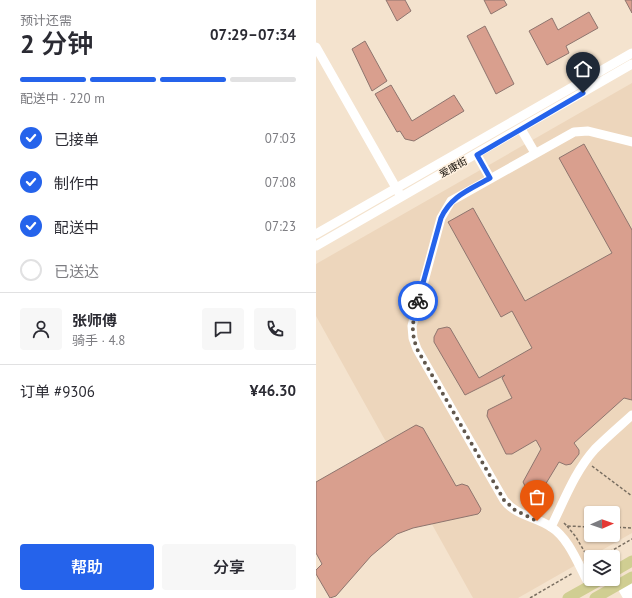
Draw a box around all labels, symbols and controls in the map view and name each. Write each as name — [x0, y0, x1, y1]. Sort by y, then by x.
text: 预计还需 — [20, 12, 72, 29]
text: 07:29–07:34 — [210, 25, 296, 44]
text: 2 分钟 — [20, 27, 93, 60]
pin — [566, 52, 600, 93]
icon: home — [572, 58, 594, 80]
text: 配送中 · 220 m — [20, 90, 105, 107]
icon: check — [20, 127, 42, 149]
text: 已接单 — [54, 130, 99, 149]
text: 07:03 — [265, 130, 296, 147]
street label: 爱康街 — [437, 154, 470, 180]
icon: check — [20, 171, 42, 193]
text: 制作中 — [54, 174, 99, 193]
text: 07:08 — [265, 174, 296, 191]
icon: check — [20, 215, 42, 237]
text: 配送中 — [54, 218, 99, 237]
text: 07:23 — [265, 218, 296, 235]
text: 已送达 — [54, 262, 99, 281]
courier — [398, 281, 438, 321]
icon: bike — [407, 290, 429, 312]
button: person — [20, 308, 62, 350]
button: chat — [202, 308, 244, 350]
button: phone — [254, 308, 296, 350]
text: 张师傅 — [72, 311, 117, 330]
text: 骑手 · 4.8 — [72, 332, 125, 349]
text: ¥46.30 — [250, 381, 296, 400]
text: 订单 #9306 — [20, 382, 95, 401]
pin — [520, 480, 554, 521]
icon: bag — [526, 486, 548, 508]
north arrow — [584, 506, 620, 542]
map controls — [584, 506, 620, 586]
button: 帮助 — [20, 544, 154, 590]
button: 分享 — [162, 544, 296, 590]
button: layers — [584, 550, 620, 586]

